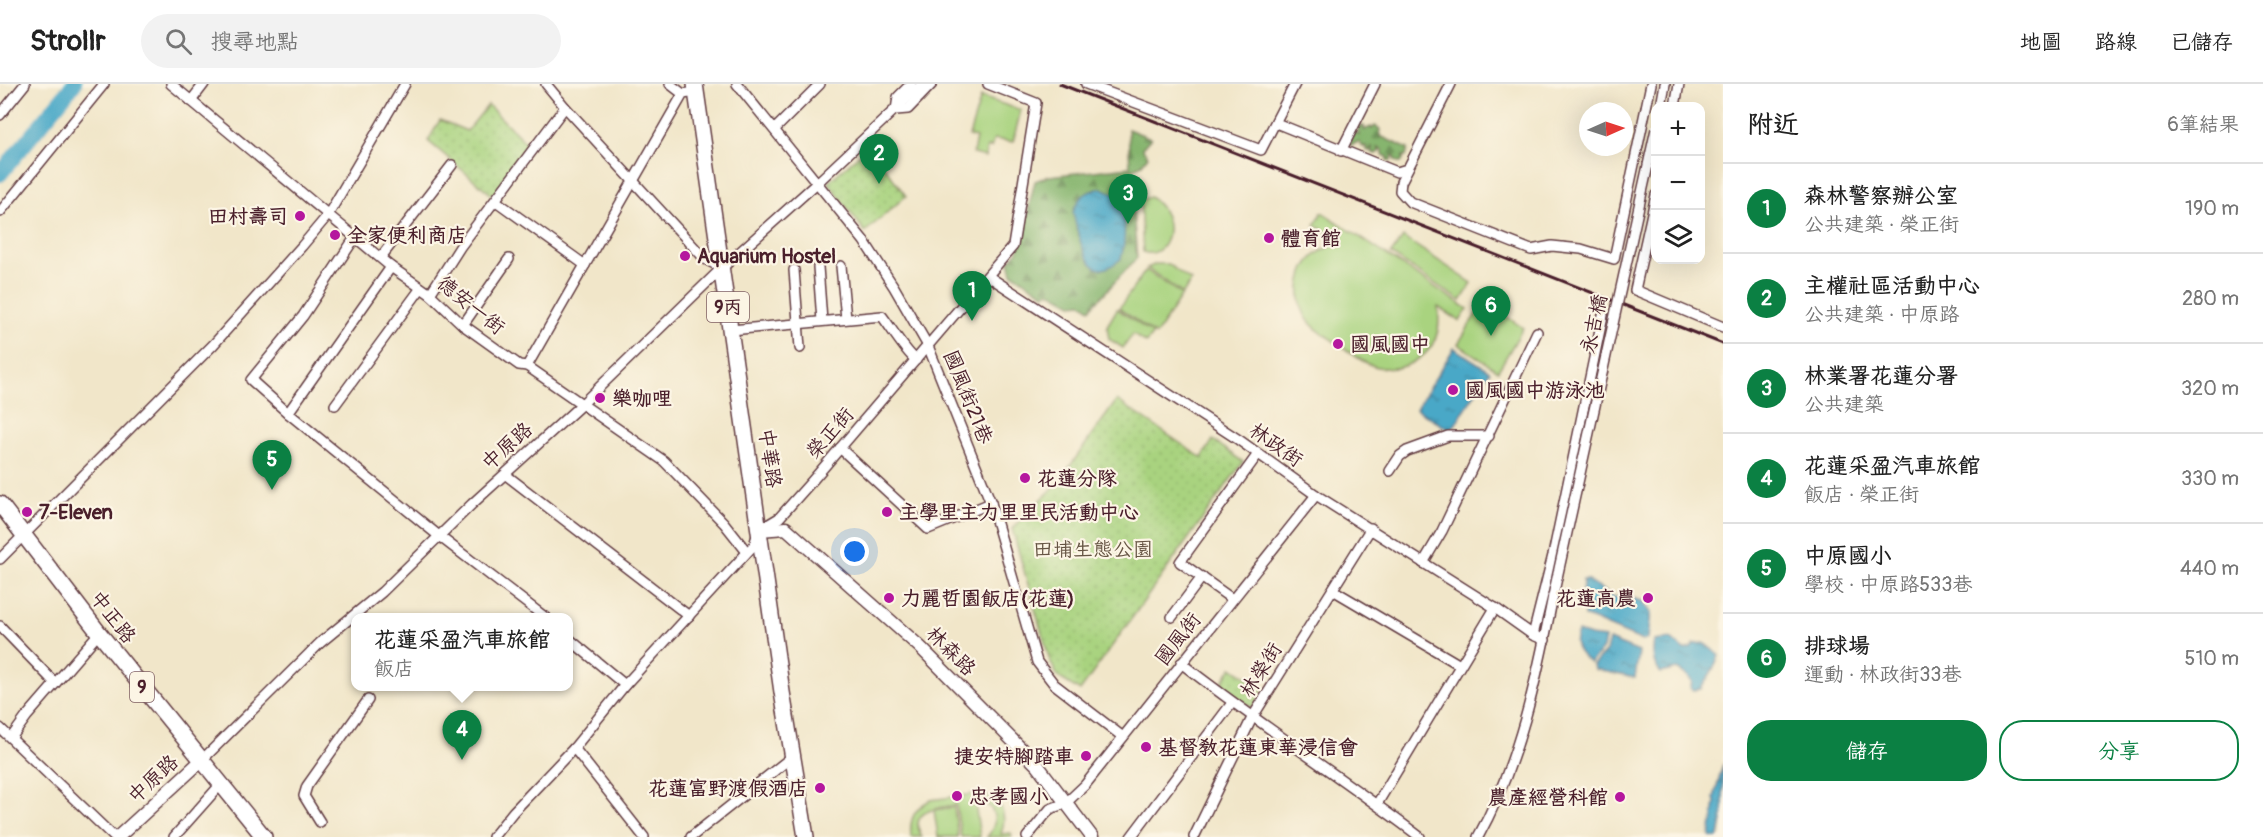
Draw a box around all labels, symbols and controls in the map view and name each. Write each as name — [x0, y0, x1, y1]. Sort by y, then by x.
search box — [141, 14, 561, 68]
text: Strollr — [30, 24, 105, 59]
icon: search — [162, 25, 195, 58]
text: 搜尋地點 — [210, 28, 298, 56]
text: 地圖 — [2020, 29, 2062, 56]
text: 路線 — [2095, 29, 2137, 56]
text: 已儲存 — [2170, 29, 2233, 56]
north arrow — [1579, 102, 1633, 156]
map controls — [1651, 102, 1705, 264]
button: + — [1651, 102, 1705, 156]
text: 附近 — [1747, 109, 1799, 141]
text: 6筆結果 — [2167, 112, 2239, 137]
pin: 2 — [860, 135, 898, 184]
button: − — [1651, 156, 1705, 210]
pin: 3 — [1108, 174, 1148, 224]
text: 森林警察辦公室 — [1804, 182, 1958, 210]
text: 1 — [1763, 196, 1770, 221]
text: 190 m — [2185, 196, 2239, 221]
place label: 田村壽司 — [208, 204, 288, 229]
marker: 田村壽司 — [293, 209, 307, 223]
button: layers — [1651, 210, 1705, 264]
text: 公共建築 · 榮正街 — [1804, 212, 1959, 237]
place label: 全家便利商店 — [347, 223, 467, 248]
place label: 體育館 — [1281, 226, 1341, 251]
marker: 全家便利商店 — [328, 228, 342, 242]
marker: 體育館 — [1262, 231, 1276, 245]
place label: Aquarium Hostel — [697, 244, 836, 269]
marker: Aquarium Hostel — [678, 249, 692, 263]
street label: 德安一街 — [432, 270, 510, 340]
pin: 1 — [952, 272, 992, 321]
text: 主權社區活動中心 — [1804, 272, 1980, 300]
pin: 6 — [1472, 286, 1510, 336]
text: 2 — [1761, 286, 1772, 311]
text: 280 m — [2182, 286, 2239, 311]
road number: 9丙 — [707, 292, 749, 322]
street label: 永吉橋 — [1576, 292, 1612, 356]
text: 公共建築 · 中原路 — [1804, 302, 1959, 327]
place label: 國風國中 — [1350, 332, 1430, 357]
marker: 國風國中 — [1331, 337, 1345, 351]
street label: 國風街21巷 — [938, 346, 999, 449]
text: 林業署花蓮分署 — [1804, 362, 1958, 390]
text: 3 — [1761, 376, 1772, 401]
text: 320 m — [2181, 376, 2239, 401]
place label: 國風國中游泳池 — [1465, 378, 1605, 403]
marker: 國風國中游泳池 — [1446, 383, 1460, 397]
place label: 樂咖哩 — [612, 386, 672, 411]
marker: 樂咖哩 — [593, 391, 607, 405]
text: 公共建築 — [1804, 392, 1884, 417]
street label: 榮正街 — [801, 402, 859, 464]
street label: 中原路 — [476, 416, 538, 475]
street label: 林政街 — [1244, 418, 1308, 472]
street label: 中華路 — [753, 427, 787, 490]
pin: 5 — [252, 440, 292, 490]
text: 花蓮采盈汽車旅館 — [1804, 452, 1980, 480]
place label: 花蓮分隊 — [1037, 466, 1117, 491]
text: 4 — [1761, 466, 1772, 491]
text: 330 m — [2181, 466, 2239, 491]
marker: 花蓮分隊 — [1018, 471, 1032, 485]
text: 飯店 · 榮正街 — [1804, 482, 1919, 507]
place label: 7-Eleven — [39, 500, 113, 525]
place label: 主學里主力里里民活動中心 — [899, 500, 1139, 525]
marker: 7-Eleven — [20, 505, 34, 519]
marker: 主學里主力里里民活動中心 — [880, 505, 894, 519]
your location — [840, 537, 869, 566]
park label: 田埔生態公園 — [1033, 537, 1153, 562]
text: 中原國小 — [1804, 542, 1892, 570]
text: 5 — [1761, 556, 1772, 581]
text: 440 m — [2180, 556, 2239, 581]
text: 學校 · 中原路533巷 — [1804, 572, 1972, 597]
street label: 中正路 — [85, 586, 142, 649]
place label: 力麗哲園飯店(花蓮) — [901, 586, 1074, 611]
place label: 花蓮高農 — [1556, 586, 1636, 611]
marker: 力麗哲園飯店(花蓮) — [882, 591, 896, 605]
marker: 花蓮高農 — [1641, 591, 1655, 605]
street label: 國風街 — [1150, 608, 1206, 670]
popup — [351, 613, 573, 691]
street label: 林森路 — [921, 621, 982, 682]
text: 花蓮采盈汽車旅館 — [374, 626, 550, 654]
text: 排球場 — [1804, 632, 1870, 660]
street label: 林榮街 — [1235, 638, 1287, 702]
text: 6 — [1761, 646, 1772, 671]
text: 510 m — [2185, 646, 2239, 671]
text: 飯店 — [374, 656, 414, 681]
text: 運動 · 林政街33巷 — [1804, 662, 1961, 687]
road number: 9 — [130, 672, 154, 702]
pin: 4 — [442, 710, 482, 760]
button: 儲存 — [1747, 720, 1987, 781]
button: 分享 — [1999, 720, 2239, 781]
place label: 基督教花蓮東華浸信會 — [1158, 735, 1358, 760]
marker: 基督教花蓮東華浸信會 — [1139, 740, 1153, 754]
place label: 捷安特腳踏車 — [954, 744, 1074, 769]
street label: 中原路 — [123, 749, 184, 809]
marker: 捷安特腳踏車 — [1079, 749, 1093, 763]
place label: 花蓮富野渡假酒店 — [648, 776, 808, 801]
marker: 花蓮富野渡假酒店 — [813, 781, 827, 795]
place label: 忠孝國小 — [969, 784, 1049, 809]
place label: 農產經營科館 — [1488, 785, 1608, 810]
marker: 忠孝國小 — [950, 789, 964, 803]
marker: 農產經營科館 — [1613, 790, 1627, 804]

